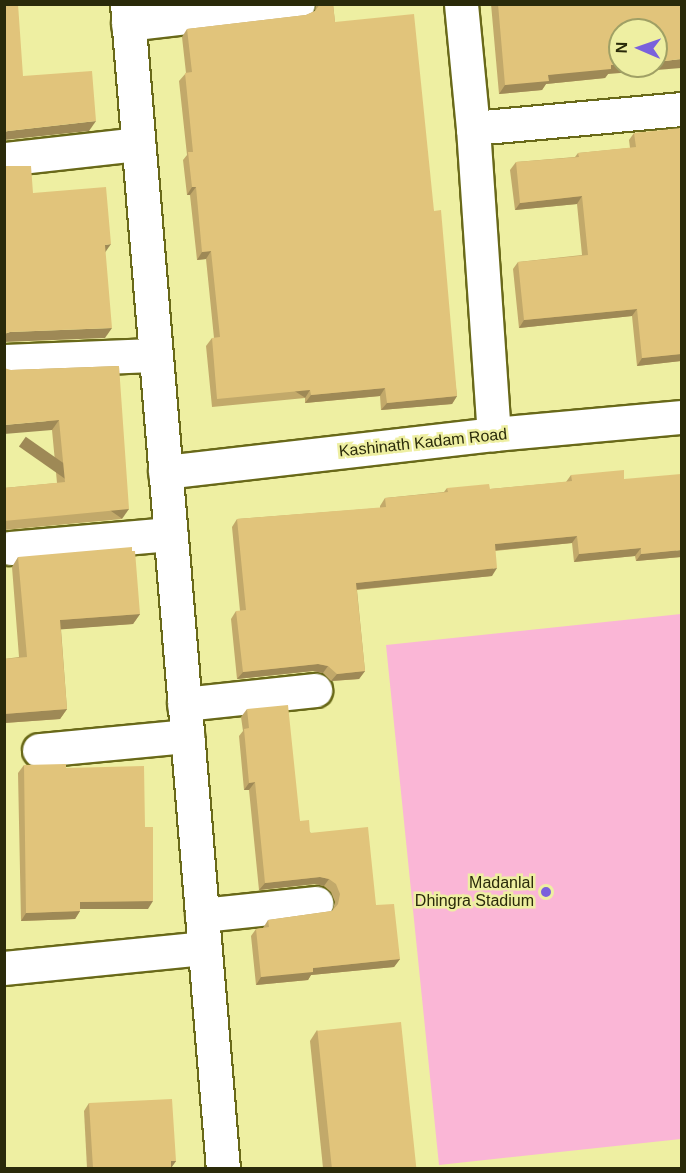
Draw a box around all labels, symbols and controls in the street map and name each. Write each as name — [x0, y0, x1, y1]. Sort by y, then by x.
north arrow — [608, 18, 668, 78]
text: N — [613, 41, 630, 53]
street label: Kashinath Kadam Road — [338, 425, 508, 461]
place label: Madanlal Dhingra Stadium — [415, 873, 534, 911]
marker: Madanlal Dhingra Stadium — [539, 885, 553, 899]

